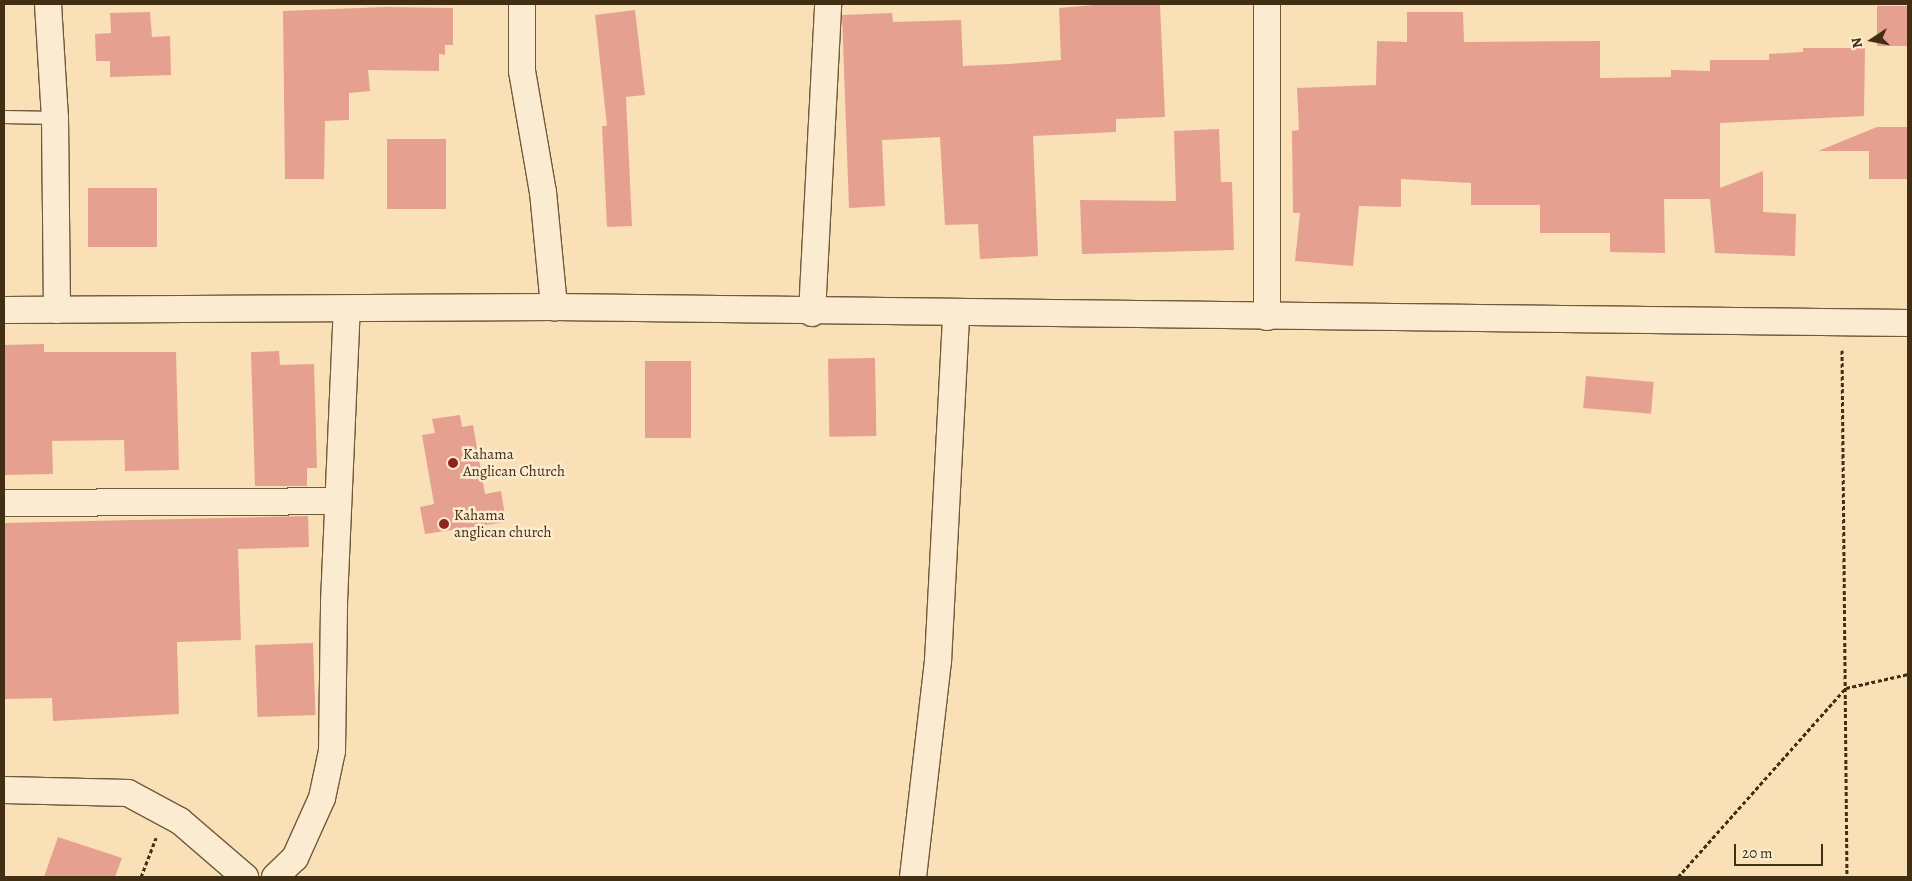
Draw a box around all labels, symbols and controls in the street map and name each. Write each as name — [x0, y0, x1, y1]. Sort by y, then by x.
north arrow — [1847, 15, 1897, 65]
text: N — [1846, 36, 1867, 50]
place label: Kahama Anglican Church — [463, 445, 565, 480]
marker: Kahama Anglican Church — [447, 457, 459, 469]
place label: Kahama anglican church — [454, 506, 551, 541]
marker: Kahama anglican church — [438, 518, 450, 530]
scale bar — [1737, 834, 1826, 866]
text: 20 m — [1742, 843, 1773, 863]

